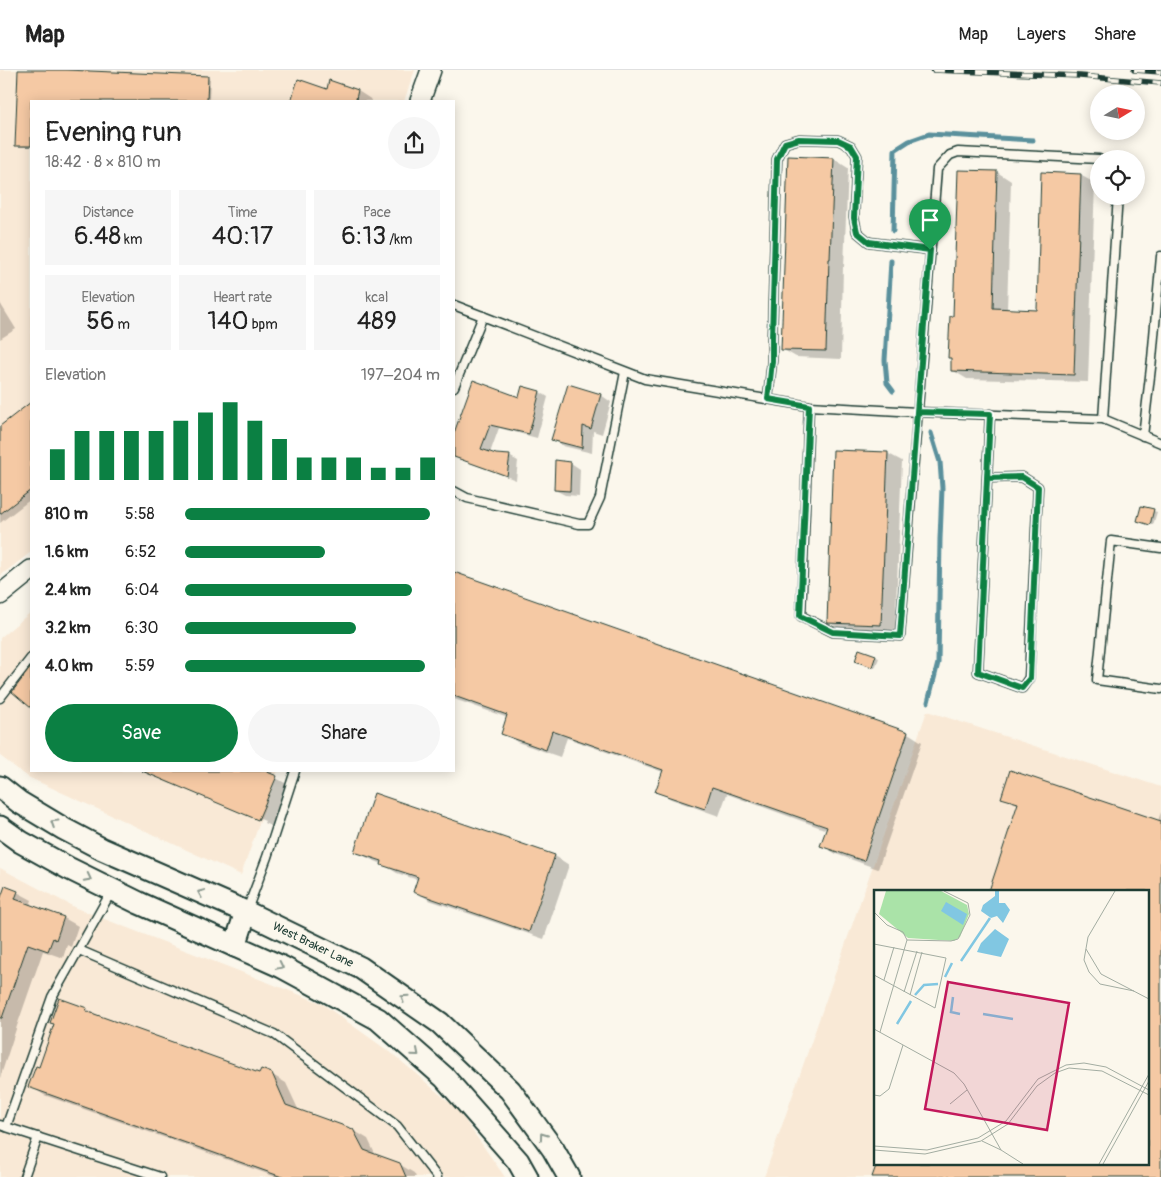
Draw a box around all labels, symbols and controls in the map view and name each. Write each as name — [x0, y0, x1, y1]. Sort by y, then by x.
text: Map — [25, 20, 65, 49]
text: Map — [959, 23, 988, 46]
text: Layers — [1016, 23, 1066, 46]
text: Share — [1094, 23, 1136, 46]
north arrow — [1090, 85, 1145, 140]
map controls — [1090, 85, 1145, 205]
text: Evening run — [45, 115, 182, 150]
button: share — [388, 117, 440, 169]
button: locate — [1090, 150, 1145, 205]
text: 18:42 · 8 × 810 m — [45, 152, 161, 172]
pin — [909, 199, 951, 250]
text: Distance — [83, 204, 134, 221]
text: Time — [228, 204, 257, 221]
text: Pace — [363, 204, 391, 221]
icon: arrive — [916, 206, 944, 234]
text: 6.48 — [74, 221, 121, 252]
text: 40:17 — [212, 221, 273, 252]
text: 6:13 — [341, 221, 386, 252]
text: km — [121, 231, 142, 248]
text: /km — [386, 231, 412, 248]
text: Elevation — [81, 289, 135, 306]
text: Heart rate — [213, 289, 272, 306]
text: kcal — [365, 289, 388, 306]
text: 56 — [86, 306, 114, 337]
text: 140 — [207, 306, 249, 337]
text: 489 — [357, 306, 397, 337]
text: m — [114, 316, 130, 333]
text: bpm — [249, 316, 278, 333]
text: Elevation — [45, 365, 106, 385]
text: 197–204 m — [361, 365, 440, 385]
text: 810 m — [45, 504, 88, 524]
text: 5:58 — [125, 504, 155, 524]
text: 1.6 km — [45, 542, 88, 562]
text: 6:52 — [125, 542, 156, 562]
text: 2.4 km — [45, 580, 91, 600]
text: 6:04 — [125, 580, 159, 600]
text: 3.2 km — [45, 618, 91, 638]
text: 6:30 — [125, 618, 158, 638]
text: 4.0 km — [45, 656, 93, 676]
text: 5:59 — [125, 656, 155, 676]
button: Save — [45, 704, 238, 762]
button: Share — [248, 704, 440, 762]
one-way arrow — [51, 820, 60, 830]
one-way arrow — [82, 872, 91, 882]
one-way arrow — [197, 888, 206, 899]
inset map — [874, 890, 1148, 1164]
street label: West Braker Lane — [270, 919, 356, 971]
one-way arrow — [275, 960, 284, 970]
one-way arrow — [400, 995, 409, 1004]
one-way arrow — [411, 1047, 420, 1056]
one-way arrow — [540, 1132, 549, 1142]

